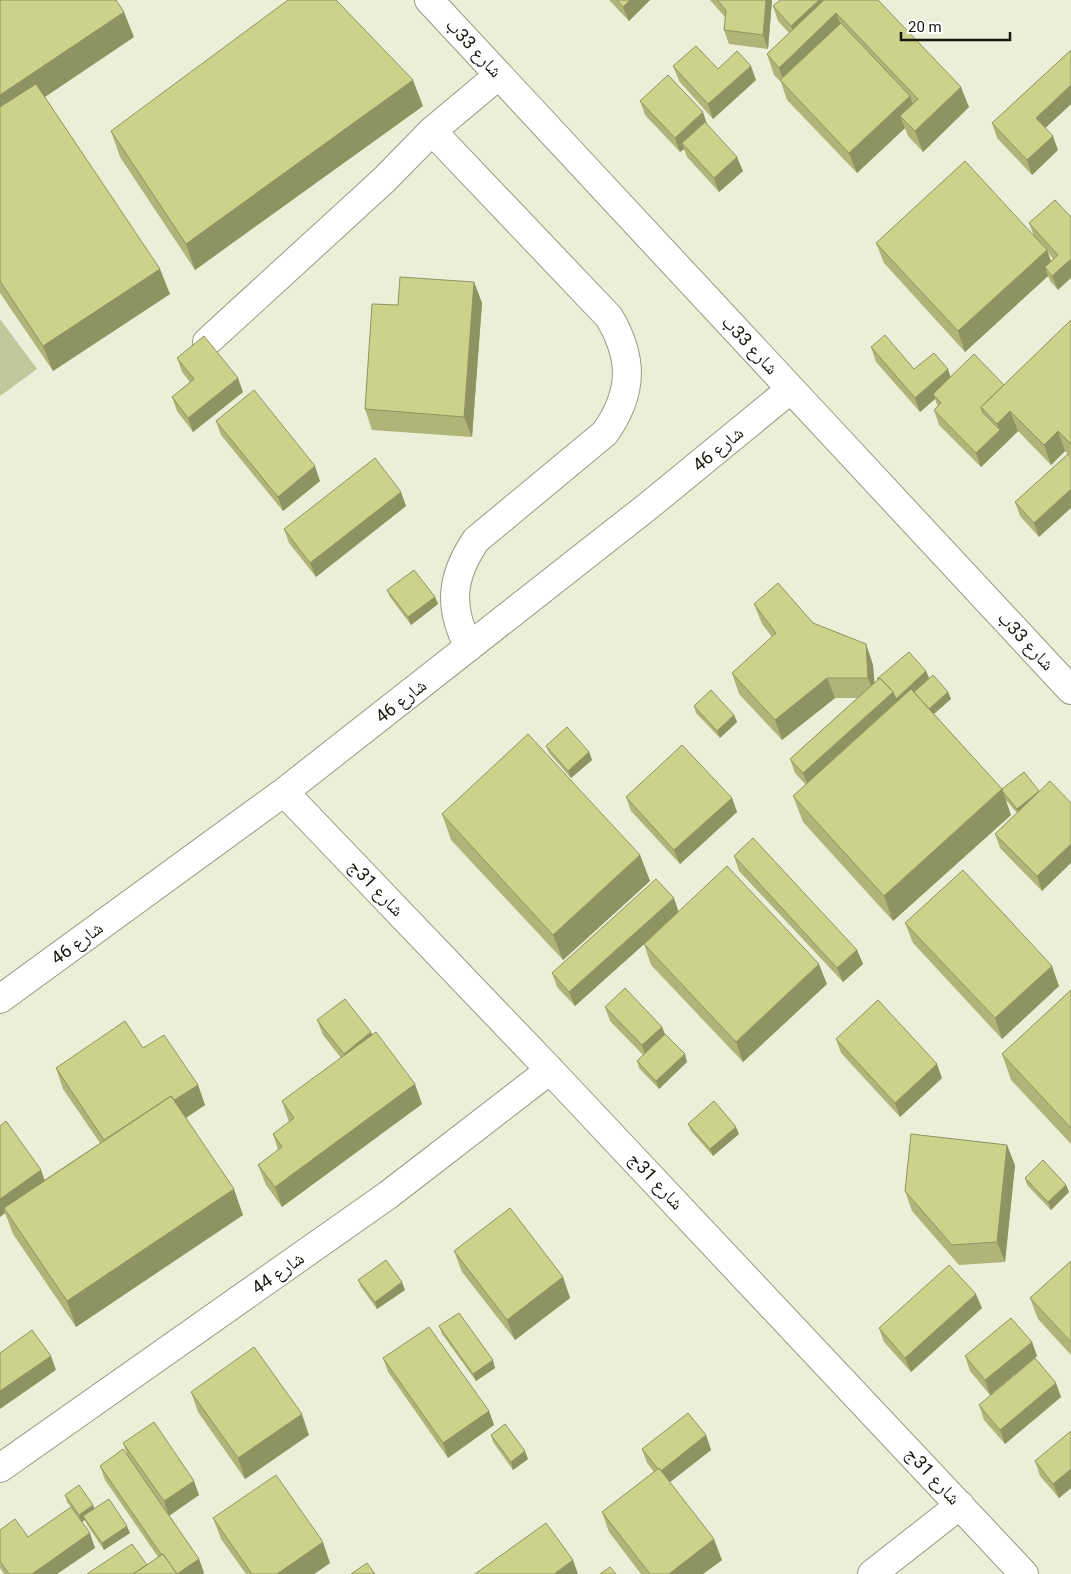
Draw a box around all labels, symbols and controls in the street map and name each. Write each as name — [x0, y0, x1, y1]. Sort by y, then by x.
scale bar — [901, 10, 1010, 42]
street label: شارع 33ب — [441, 14, 507, 82]
text: 20 m — [908, 18, 942, 36]
street label: شارع 33ب — [717, 311, 783, 379]
street label: شارع 46 — [688, 422, 748, 476]
street label: شارع 33ب — [993, 607, 1059, 675]
street label: شارع 46 — [371, 674, 431, 728]
street label: شارع 31ج — [343, 855, 408, 922]
street label: شارع 46 — [47, 917, 107, 969]
street label: شارع 31ج — [623, 1148, 688, 1215]
street label: شارع 44 — [248, 1247, 308, 1299]
street label: شارع 31ج — [900, 1443, 965, 1510]

